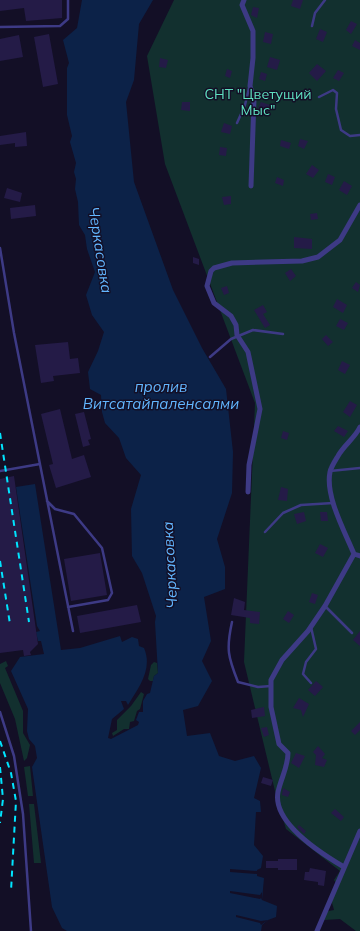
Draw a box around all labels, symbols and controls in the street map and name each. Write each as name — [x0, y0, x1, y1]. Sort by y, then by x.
park label: СНТ "Цветущий Мыс" — [204, 85, 312, 119]
water label: Черкасовка — [84, 205, 117, 294]
water label: пролив Витсатайпаленсалми — [83, 377, 239, 413]
water label: Черкасовка — [158, 521, 181, 609]

